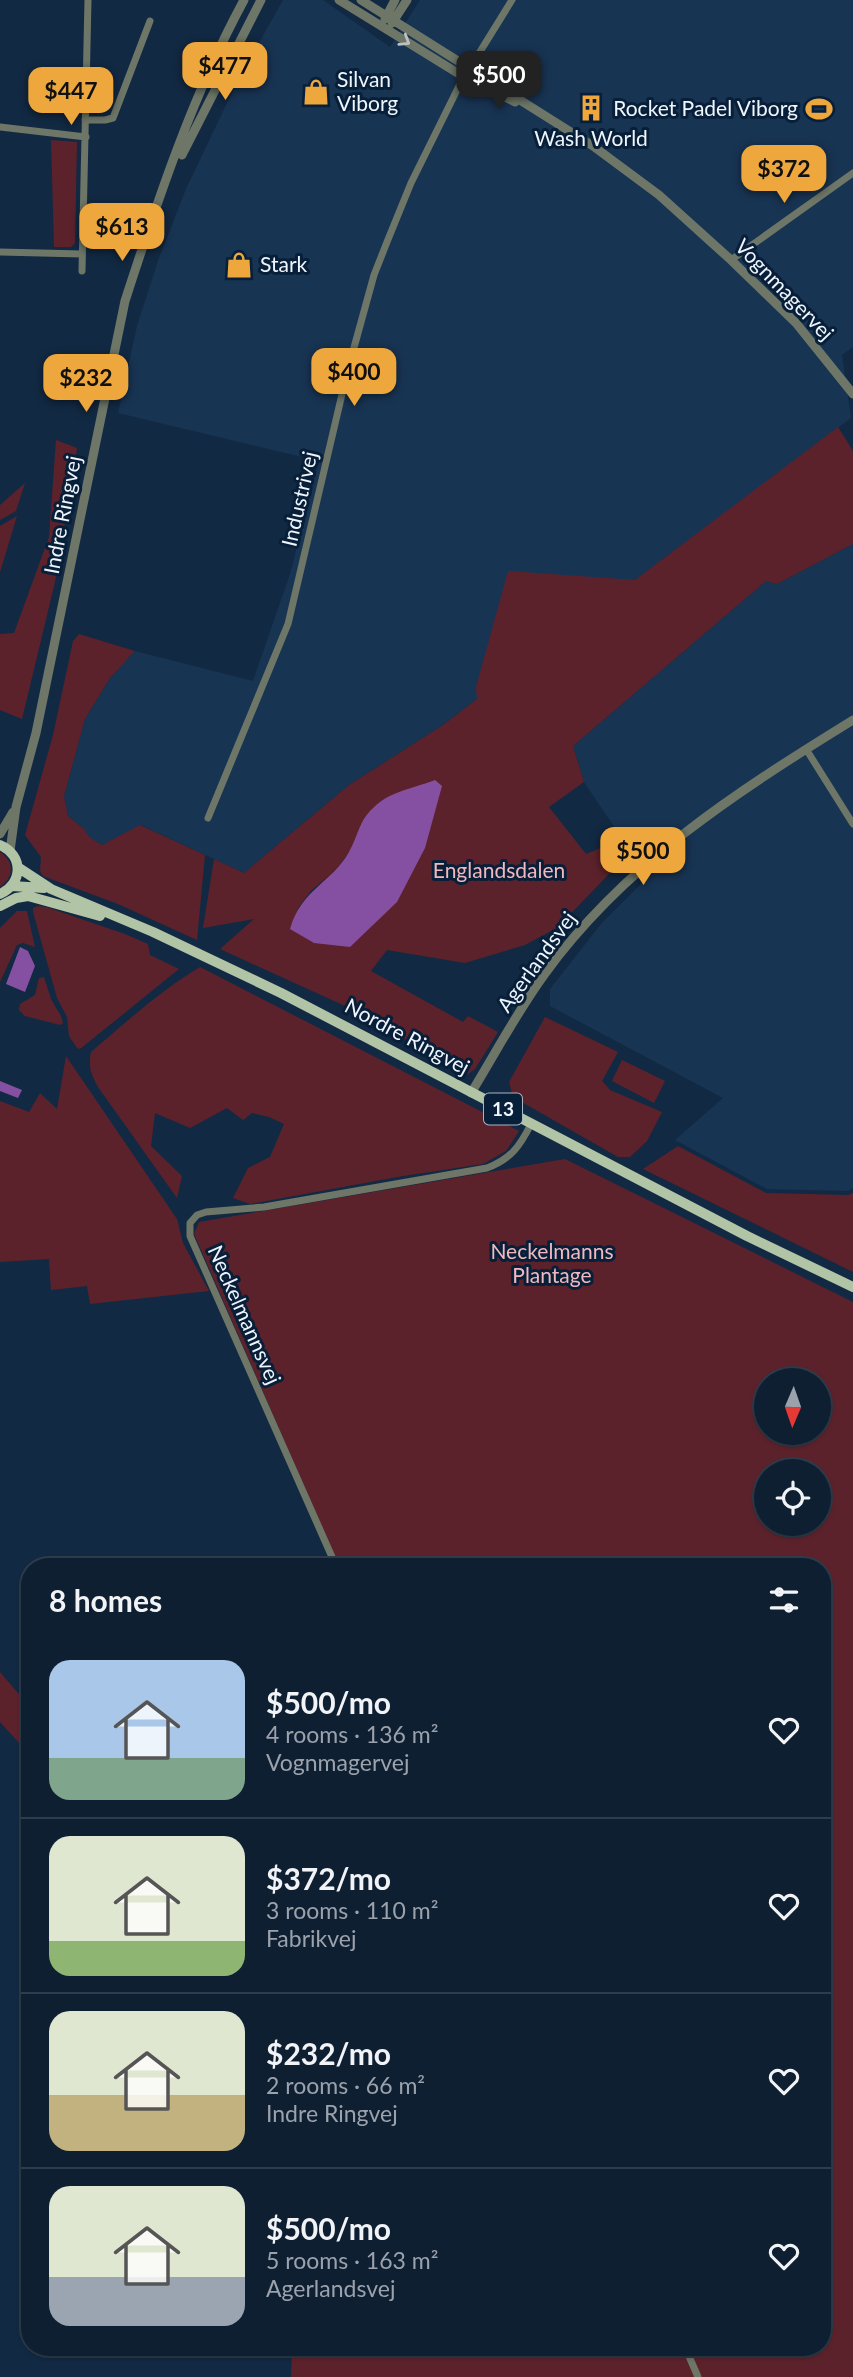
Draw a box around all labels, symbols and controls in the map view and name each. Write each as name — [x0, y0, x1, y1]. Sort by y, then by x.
one-way arrow — [398, 32, 411, 45]
pin: $477 — [184, 42, 266, 102]
text: $477 — [198, 51, 252, 79]
pin: $500 — [458, 52, 540, 111]
text: $500 — [472, 60, 526, 88]
place label: Silvan Viborg — [337, 66, 398, 115]
pin: $447 — [30, 68, 112, 127]
text: $447 — [44, 76, 98, 104]
shop icon: Silvan Viborg — [301, 77, 331, 107]
building icon: Wash World — [576, 93, 606, 123]
sports icon: Rocket Padel Viborg — [804, 94, 834, 124]
place label: Rocket Padel Viborg — [613, 95, 798, 120]
place label: Wash World — [534, 125, 648, 150]
pin: $372 — [743, 146, 825, 205]
text: $372 — [757, 154, 811, 182]
pin: $613 — [81, 204, 163, 263]
text: $613 — [95, 212, 149, 240]
street label: Vognmagervej — [731, 233, 840, 345]
shop icon: Stark — [224, 250, 254, 280]
place label: Stark — [260, 251, 308, 276]
pin: $400 — [313, 348, 395, 408]
pin: $232 — [45, 354, 127, 414]
text: $400 — [327, 357, 381, 385]
text: $232 — [59, 363, 113, 391]
street label: Industrivej — [275, 449, 322, 549]
street label: Indre Ringvej — [38, 453, 85, 576]
pin: $500 — [602, 828, 684, 887]
text: $500 — [616, 836, 670, 864]
park label: Englandsdalen — [433, 857, 565, 882]
street label: Agerlandsvej — [491, 906, 581, 1016]
street label: Nordre Ringvej — [341, 992, 474, 1079]
road number: 13 — [484, 1093, 522, 1124]
park label: Neckelmanns Plantage — [490, 1238, 614, 1287]
street label: Neckelmannsvej — [204, 1241, 287, 1388]
north arrow — [754, 1368, 831, 1446]
map controls — [754, 1368, 831, 1536]
button: locate — [754, 1459, 831, 1536]
icon: filters — [765, 1581, 803, 1619]
text: 8 homes — [49, 1582, 162, 1618]
text: $500/mo — [266, 1684, 391, 1720]
icon: home — [105, 1688, 189, 1772]
icon: heart — [765, 1711, 803, 1749]
text: 4 rooms · 136 m² — [266, 1720, 438, 1748]
text: Vognmagervej — [266, 1748, 409, 1776]
text: $372/mo — [266, 1860, 391, 1896]
icon: home — [105, 1864, 189, 1948]
icon: heart — [765, 1887, 803, 1925]
text: 3 rooms · 110 m² — [266, 1896, 438, 1924]
text: Fabrikvej — [266, 1924, 356, 1952]
text: $232/mo — [266, 2035, 391, 2071]
icon: home — [105, 2039, 189, 2123]
icon: heart — [765, 2062, 803, 2100]
text: 2 rooms · 66 m² — [266, 2071, 425, 2099]
text: Indre Ringvej — [266, 2099, 398, 2127]
text: $500/mo — [266, 2210, 391, 2246]
icon: home — [105, 2214, 189, 2298]
icon: heart — [765, 2237, 803, 2275]
text: 5 rooms · 163 m² — [266, 2246, 438, 2274]
text: Agerlandsvej — [266, 2274, 395, 2302]

